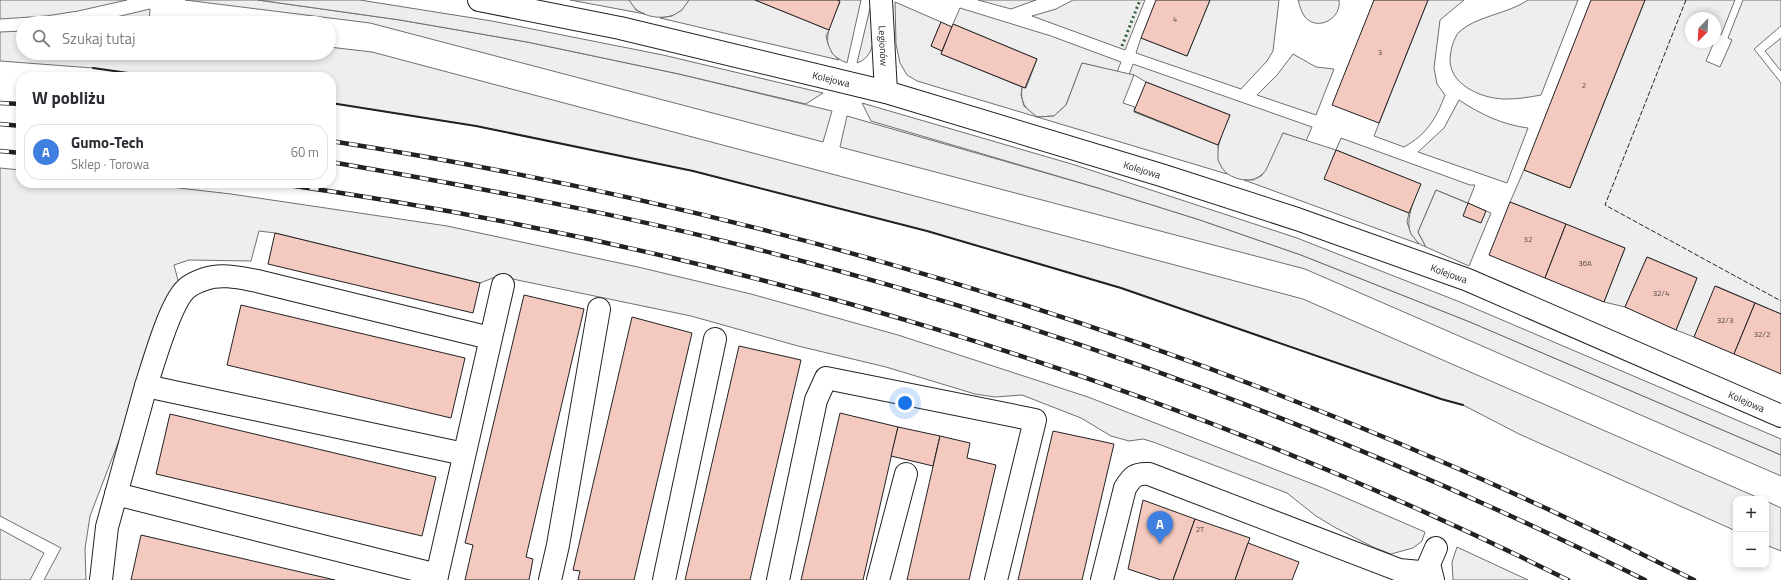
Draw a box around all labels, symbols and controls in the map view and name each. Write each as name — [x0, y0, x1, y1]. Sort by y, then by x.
north arrow — [1685, 12, 1721, 48]
house number: 4 — [1173, 13, 1178, 25]
search box — [16, 16, 336, 60]
street label: Legionów — [875, 25, 892, 67]
icon: search — [30, 27, 52, 49]
text: Szukaj tutaj — [62, 27, 135, 50]
house number: 3 — [1378, 46, 1382, 58]
street label: Kolejowa — [811, 67, 852, 91]
house number: 2 — [1582, 79, 1586, 91]
text: W pobliżu — [32, 85, 105, 111]
text: Gumo-Tech — [71, 131, 144, 154]
text: A — [42, 142, 50, 162]
text: 60 m — [291, 142, 319, 162]
text: Sklep · Torowa — [71, 154, 149, 174]
street label: Kolejowa — [1122, 157, 1163, 182]
house number: 32 — [1524, 233, 1532, 245]
house number: 36A — [1578, 257, 1592, 269]
street label: Kolejowa — [1429, 260, 1470, 287]
house number: 32/4 — [1653, 287, 1670, 299]
house number: 32/3 — [1717, 314, 1733, 326]
house number: 32/2 — [1754, 328, 1770, 340]
street label: Kolejowa — [1726, 387, 1767, 416]
your location — [895, 393, 915, 413]
map controls — [1733, 496, 1769, 568]
button: + — [1733, 496, 1769, 532]
pin: A — [1147, 511, 1173, 544]
house number: 2T — [1196, 523, 1205, 535]
button: − — [1733, 532, 1769, 568]

